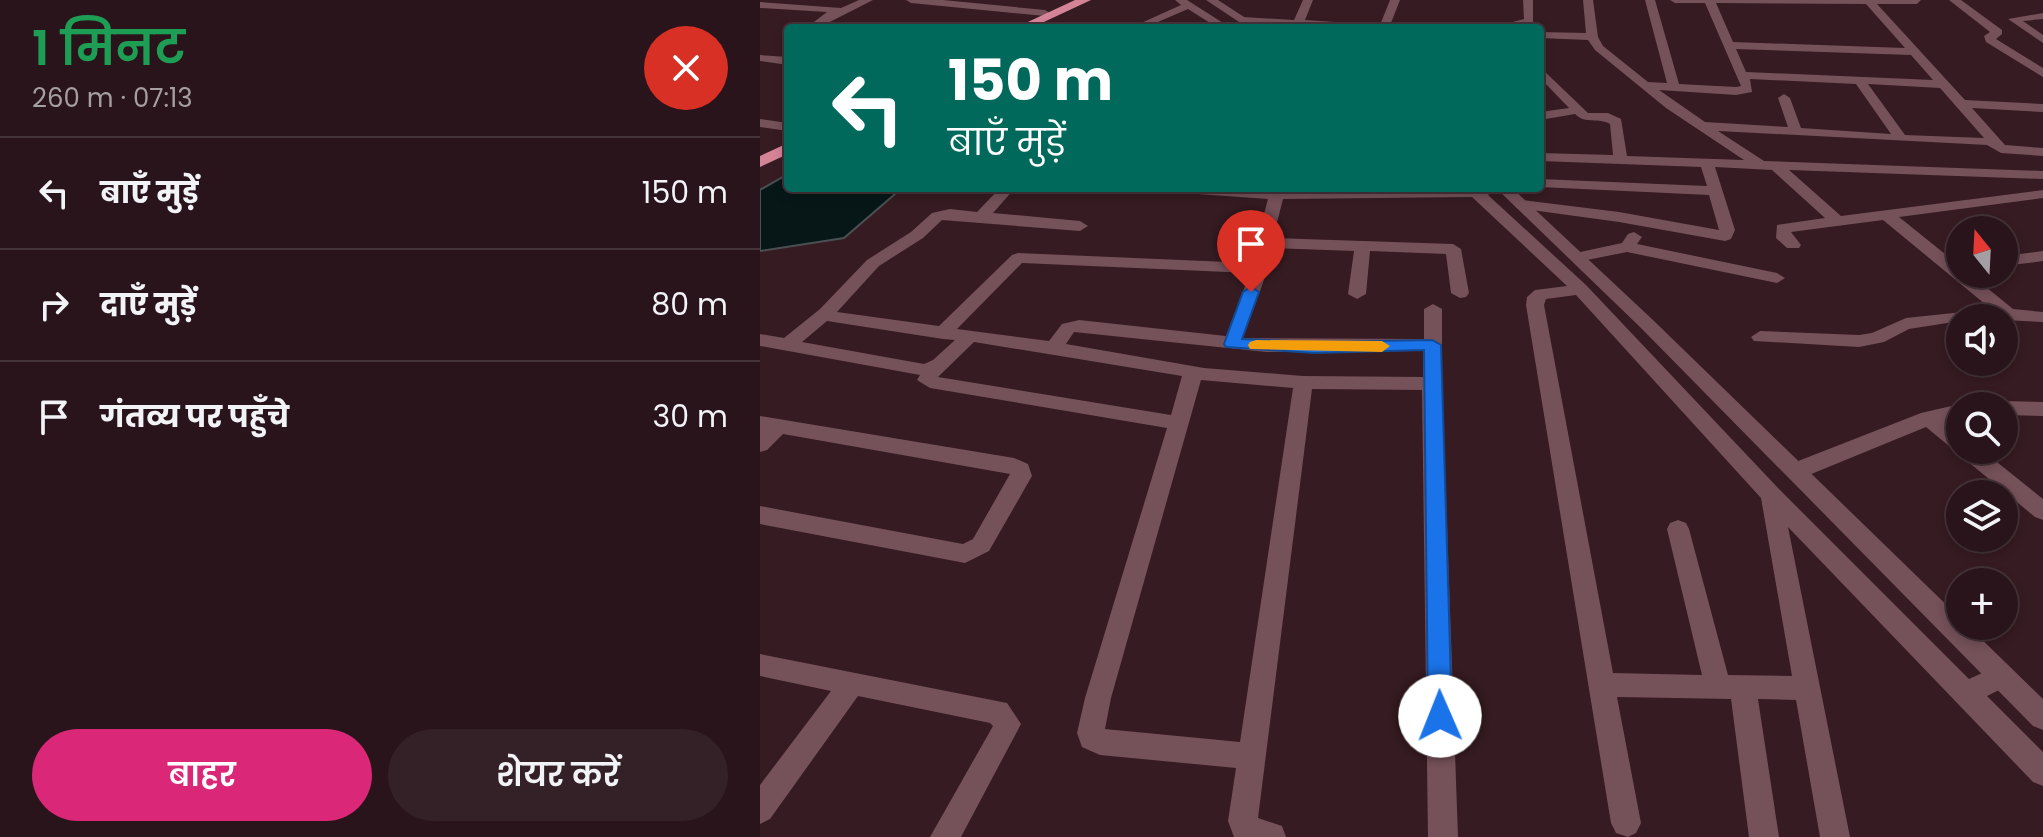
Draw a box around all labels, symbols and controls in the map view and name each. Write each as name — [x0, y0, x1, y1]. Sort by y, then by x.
text: 1 मिनट — [32, 15, 185, 82]
button: close — [644, 26, 728, 110]
text: 150 m — [948, 41, 1113, 120]
icon: left — [816, 56, 920, 160]
text: 260 m · 07:13 — [32, 80, 193, 116]
text: बाएँ मुड़ें — [948, 117, 1065, 168]
icon: left — [32, 171, 76, 215]
text: बाएँ मुड़ें — [100, 171, 198, 214]
text: 150 m — [642, 171, 728, 214]
pin — [1217, 210, 1285, 292]
north arrow — [1946, 216, 2018, 288]
map controls — [1946, 216, 2018, 640]
icon: arrive — [1229, 222, 1273, 266]
icon: right — [32, 283, 76, 327]
text: दाएँ मुड़ें — [100, 283, 196, 326]
text: 80 m — [651, 283, 728, 326]
button: sound — [1946, 304, 2018, 376]
button: search — [1946, 392, 2018, 464]
icon: arrive — [32, 395, 76, 439]
text: गंतव्य पर पहुँचे — [100, 395, 289, 438]
text: 30 m — [653, 395, 728, 438]
button: layers — [1946, 480, 2018, 552]
button: + — [1946, 568, 2018, 640]
position arrow — [1398, 674, 1482, 758]
button: बाहर — [32, 729, 372, 821]
button: शेयर करें — [388, 729, 728, 821]

